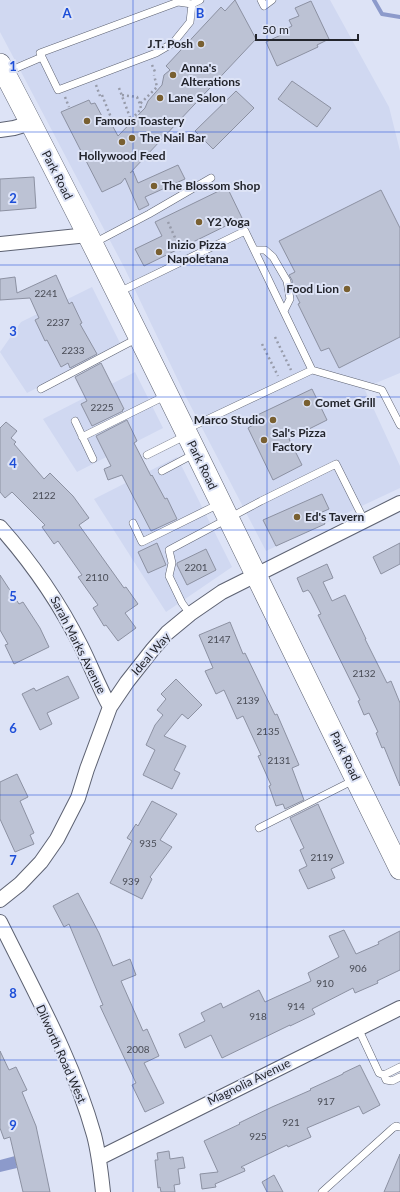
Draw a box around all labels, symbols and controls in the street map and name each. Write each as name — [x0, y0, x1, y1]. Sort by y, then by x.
text: A — [61, 5, 72, 21]
text: B — [196, 5, 205, 21]
scale bar — [256, 16, 358, 42]
text: 50 m — [262, 22, 289, 37]
place label: J.T. Posh — [148, 36, 193, 51]
marker: J.T. Posh — [196, 39, 206, 49]
text: 1 — [9, 58, 17, 74]
place label: Anna's Alterations — [180, 60, 240, 89]
marker: Anna's Alterations — [168, 70, 178, 80]
place label: Lane Salon — [168, 90, 226, 105]
marker: Lane Salon — [155, 93, 165, 103]
place label: Famous Toastery — [95, 113, 185, 128]
marker: Famous Toastery — [82, 116, 92, 126]
place label: The Nail Bar — [140, 130, 206, 145]
marker: The Nail Bar — [127, 133, 137, 143]
marker: Hollywood Feed — [117, 137, 127, 147]
street label: Park Road — [39, 148, 76, 202]
place label: Hollywood Feed — [78, 148, 166, 163]
place label: The Blossom Shop — [162, 178, 260, 193]
marker: The Blossom Shop — [149, 181, 159, 191]
text: 2 — [9, 190, 17, 206]
place label: Y2 Yoga — [206, 214, 250, 229]
marker: Y2 Yoga — [194, 217, 204, 227]
place label: Inizio Pizza Napoletana — [167, 237, 229, 266]
marker: Inizio Pizza Napoletana — [154, 247, 164, 257]
place label: Food Lion — [286, 281, 339, 296]
marker: Food Lion — [342, 284, 352, 294]
house number: 2241 — [34, 287, 58, 299]
house number: 2237 — [46, 316, 70, 328]
text: 3 — [9, 323, 17, 339]
house number: 2233 — [61, 344, 85, 356]
place label: Comet Grill — [315, 395, 376, 410]
marker: Comet Grill — [302, 398, 312, 408]
house number: 2225 — [90, 401, 114, 413]
place label: Marco Studio — [194, 412, 265, 427]
marker: Marco Studio — [268, 415, 278, 425]
place label: Sal's Pizza Factory — [272, 425, 326, 454]
marker: Sal's Pizza Factory — [259, 435, 269, 445]
street label: Park Road — [184, 438, 221, 492]
text: 4 — [9, 455, 17, 471]
house number: 2122 — [32, 489, 56, 501]
place label: Ed's Tavern — [305, 509, 365, 524]
marker: Ed's Tavern — [292, 512, 302, 522]
house number: 2201 — [184, 561, 208, 573]
house number: 2110 — [85, 571, 109, 583]
text: 5 — [9, 588, 17, 604]
street label: Sarah Marks Avenue — [47, 594, 110, 696]
street label: Ideal Way — [128, 629, 174, 678]
house number: 2147 — [207, 633, 231, 645]
house number: 2132 — [352, 667, 376, 679]
house number: 2139 — [236, 694, 260, 706]
text: 6 — [9, 720, 17, 736]
house number: 2135 — [256, 725, 280, 737]
street label: Park Road — [327, 729, 364, 783]
house number: 2131 — [267, 754, 291, 766]
house number: 935 — [139, 837, 157, 849]
house number: 2119 — [310, 851, 334, 863]
text: 7 — [9, 852, 17, 868]
house number: 939 — [122, 875, 140, 887]
house number: 906 — [349, 962, 367, 974]
house number: 910 — [316, 977, 334, 989]
text: 8 — [9, 985, 17, 1001]
house number: 914 — [287, 1000, 305, 1012]
street label: Dilworth Road West — [33, 1002, 90, 1106]
house number: 918 — [249, 1010, 267, 1022]
house number: 2008 — [126, 1043, 150, 1055]
street label: Magnolia Avenue — [205, 1055, 293, 1108]
house number: 917 — [317, 1095, 335, 1107]
house number: 921 — [282, 1116, 300, 1128]
text: 9 — [9, 1117, 17, 1133]
house number: 925 — [249, 1130, 267, 1142]

